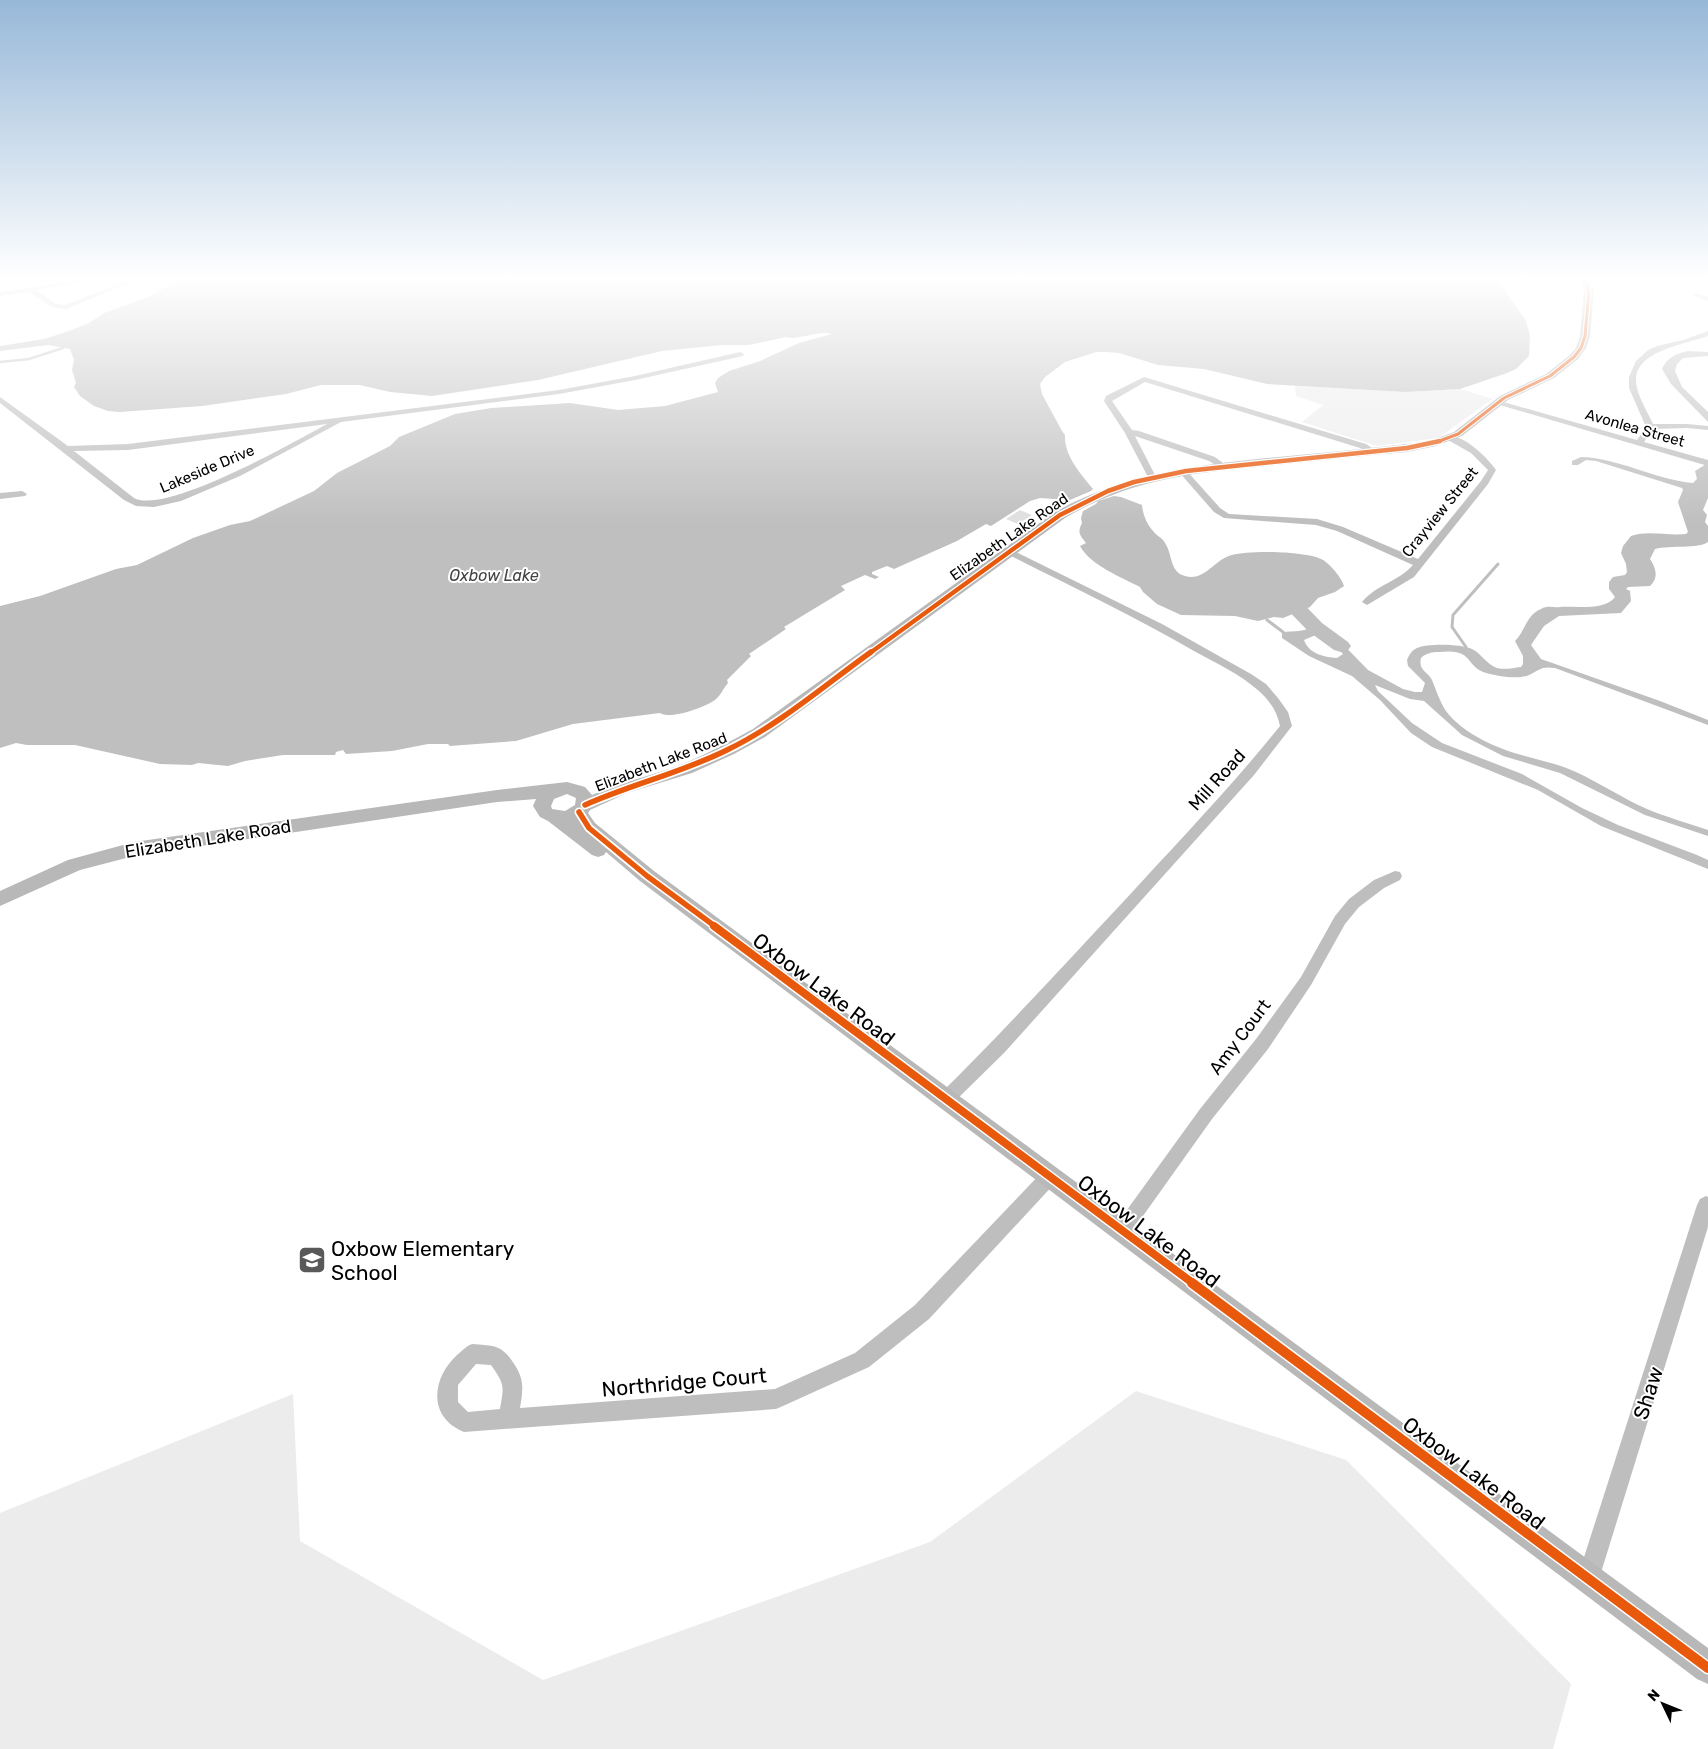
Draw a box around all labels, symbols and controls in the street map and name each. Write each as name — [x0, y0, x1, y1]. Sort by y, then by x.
street label: Avonlea Street — [1583, 405, 1687, 451]
street label: Lakeside Drive — [157, 441, 257, 497]
street label: Crayview Street — [1398, 463, 1482, 561]
street label: Elizabeth Lake Road — [947, 489, 1071, 585]
water label: Oxbow Lake — [449, 566, 539, 585]
street label: Elizabeth Lake Road — [592, 729, 730, 795]
street label: Mill Road — [1184, 745, 1250, 815]
street label: Elizabeth Lake Road — [123, 815, 293, 863]
street label: Oxbow Lake Road — [748, 927, 900, 1051]
street label: Amy Court — [1205, 995, 1275, 1079]
street label: Oxbow Lake Road — [1073, 1169, 1225, 1293]
place label: Oxbow Elementary School — [331, 1236, 515, 1285]
school or university icon: Oxbow Elementary School — [297, 1245, 327, 1275]
street label: Northridge Court — [600, 1362, 768, 1402]
street label: Shaw — [1628, 1363, 1668, 1423]
street label: Oxbow Lake Road — [1398, 1411, 1550, 1535]
north arrow — [1638, 1679, 1688, 1729]
text: N — [1644, 1686, 1664, 1705]

